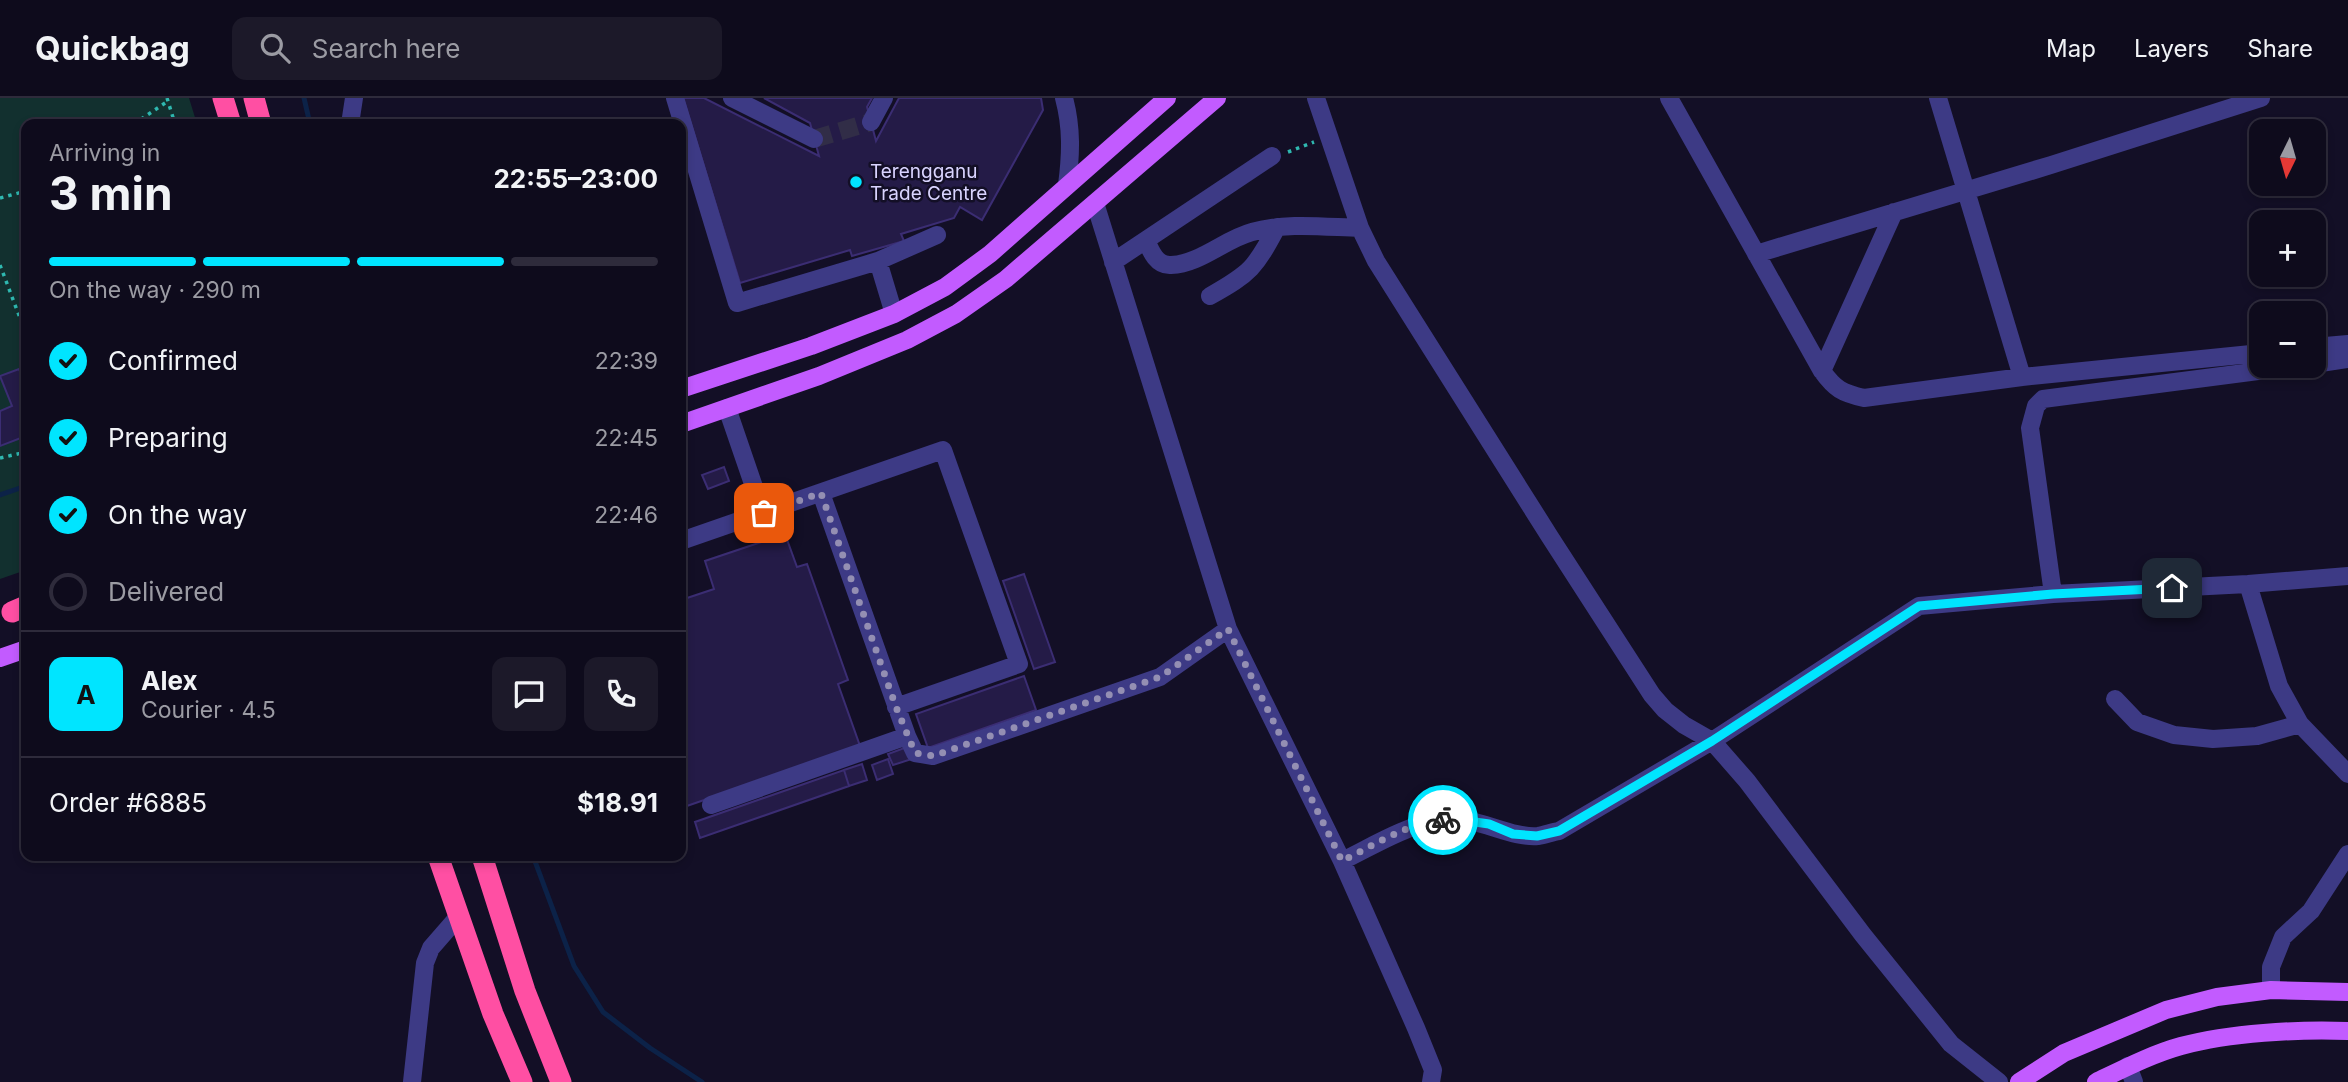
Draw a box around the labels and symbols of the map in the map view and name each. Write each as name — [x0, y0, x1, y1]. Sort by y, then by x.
north arrow — [2249, 119, 2326, 196]
place label: Terengganu Trade Centre — [870, 160, 987, 205]
marker: Terengganu Trade Centre — [848, 174, 864, 190]
pin — [734, 483, 794, 543]
pin — [2142, 558, 2202, 618]
courier — [1408, 785, 1478, 855]

